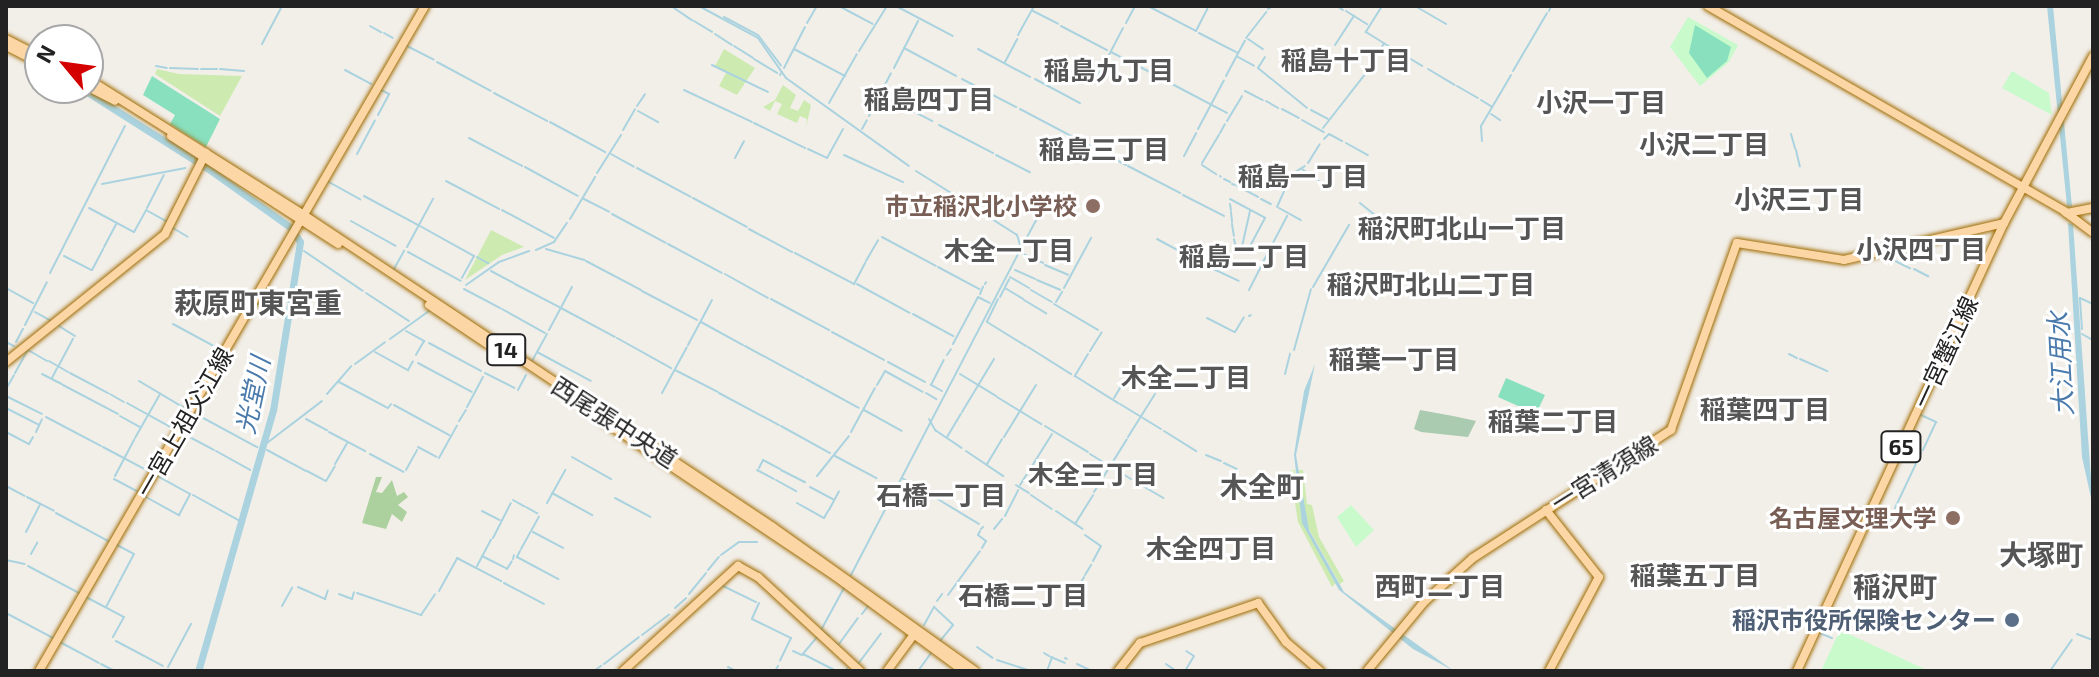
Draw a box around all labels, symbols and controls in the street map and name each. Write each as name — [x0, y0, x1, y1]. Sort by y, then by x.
north arrow — [24, 24, 104, 104]
text: N — [30, 40, 60, 67]
district label: 稲島十丁目 — [1281, 44, 1411, 76]
district label: 稲島九丁目 — [1044, 54, 1174, 86]
district label: 稲島四丁目 — [864, 83, 994, 115]
district label: 小沢一丁目 — [1536, 86, 1666, 118]
district label: 小沢二丁目 — [1639, 128, 1769, 160]
district label: 稲島三丁目 — [1039, 133, 1169, 165]
district label: 稲島一丁目 — [1238, 160, 1368, 192]
district label: 小沢三丁目 — [1734, 183, 1864, 215]
place label: 市立稲沢北小学校 — [885, 192, 1077, 220]
marker: 市立稲沢北小学校 — [1084, 197, 1102, 215]
district label: 稲沢町北山一丁目 — [1358, 212, 1566, 244]
district label: 小沢四丁目 — [1856, 233, 1986, 265]
district label: 木全一丁目 — [944, 234, 1074, 266]
district label: 稲島二丁目 — [1179, 240, 1309, 272]
district label: 稲沢町北山二丁目 — [1327, 268, 1535, 300]
district label: 萩原町東宮重 — [174, 285, 342, 319]
street label: 一宮蟹江線 — [1907, 292, 1983, 412]
water label: 大江用水 — [2042, 311, 2078, 417]
road number: 14 — [486, 332, 526, 368]
street label: 一宮上祖父江線 — [130, 342, 238, 502]
district label: 稲葉一丁目 — [1329, 343, 1459, 375]
water label: 光堂川 — [229, 354, 275, 436]
district label: 木全二丁目 — [1121, 361, 1251, 393]
street label: 西尾張中央道 — [547, 371, 683, 473]
district label: 稲葉四丁目 — [1700, 393, 1830, 425]
district label: 稲葉二丁目 — [1488, 405, 1618, 437]
street label: 一宮清須線 — [1545, 429, 1663, 517]
road number: 65 — [1879, 429, 1923, 465]
district label: 木全三丁目 — [1028, 458, 1158, 490]
district label: 木全町 — [1220, 469, 1304, 503]
district label: 石橋一丁目 — [876, 479, 1006, 511]
place label: 名古屋文理大学 — [1769, 504, 1937, 532]
marker: 名古屋文理大学 — [1944, 509, 1962, 527]
district label: 木全四丁目 — [1146, 532, 1276, 564]
district label: 大塚町 — [1999, 537, 2083, 571]
district label: 稲葉五丁目 — [1630, 559, 1760, 591]
district label: 稲沢町 — [1853, 569, 1937, 603]
district label: 西町二丁目 — [1375, 570, 1505, 602]
district label: 石橋二丁目 — [958, 579, 1088, 611]
place label: 稲沢市役所保険センター — [1732, 606, 1996, 634]
marker: 稲沢市役所保険センター — [2003, 611, 2021, 629]

